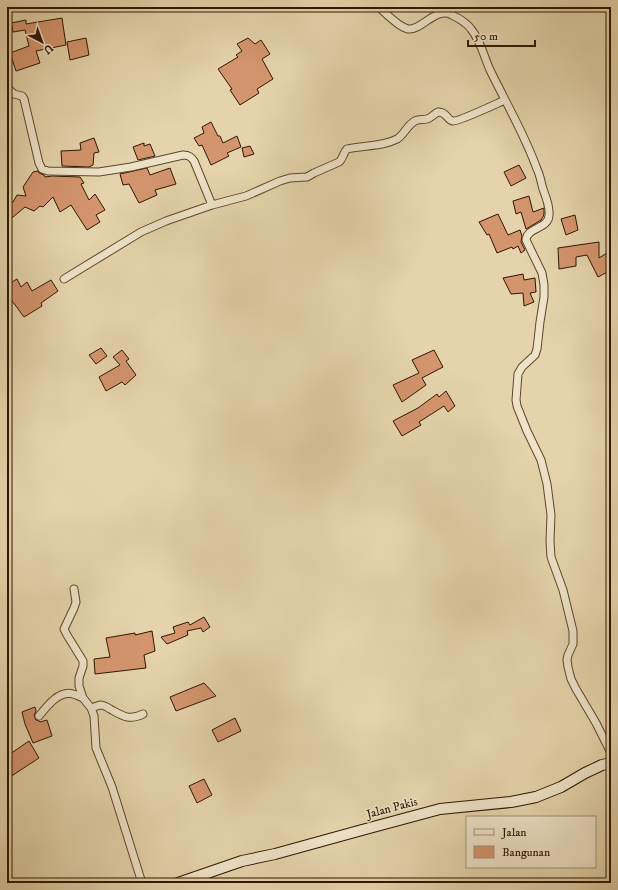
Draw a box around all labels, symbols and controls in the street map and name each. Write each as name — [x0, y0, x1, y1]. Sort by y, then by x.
north arrow — [22, 22, 62, 62]
scale bar — [468, 22, 535, 48]
text: 50 m — [474, 29, 498, 44]
text: U — [40, 41, 56, 57]
street label: Jalan Pakis — [364, 794, 419, 822]
legend — [466, 816, 596, 868]
text: Jalan — [501, 825, 527, 840]
text: Bangunan — [502, 845, 551, 860]

